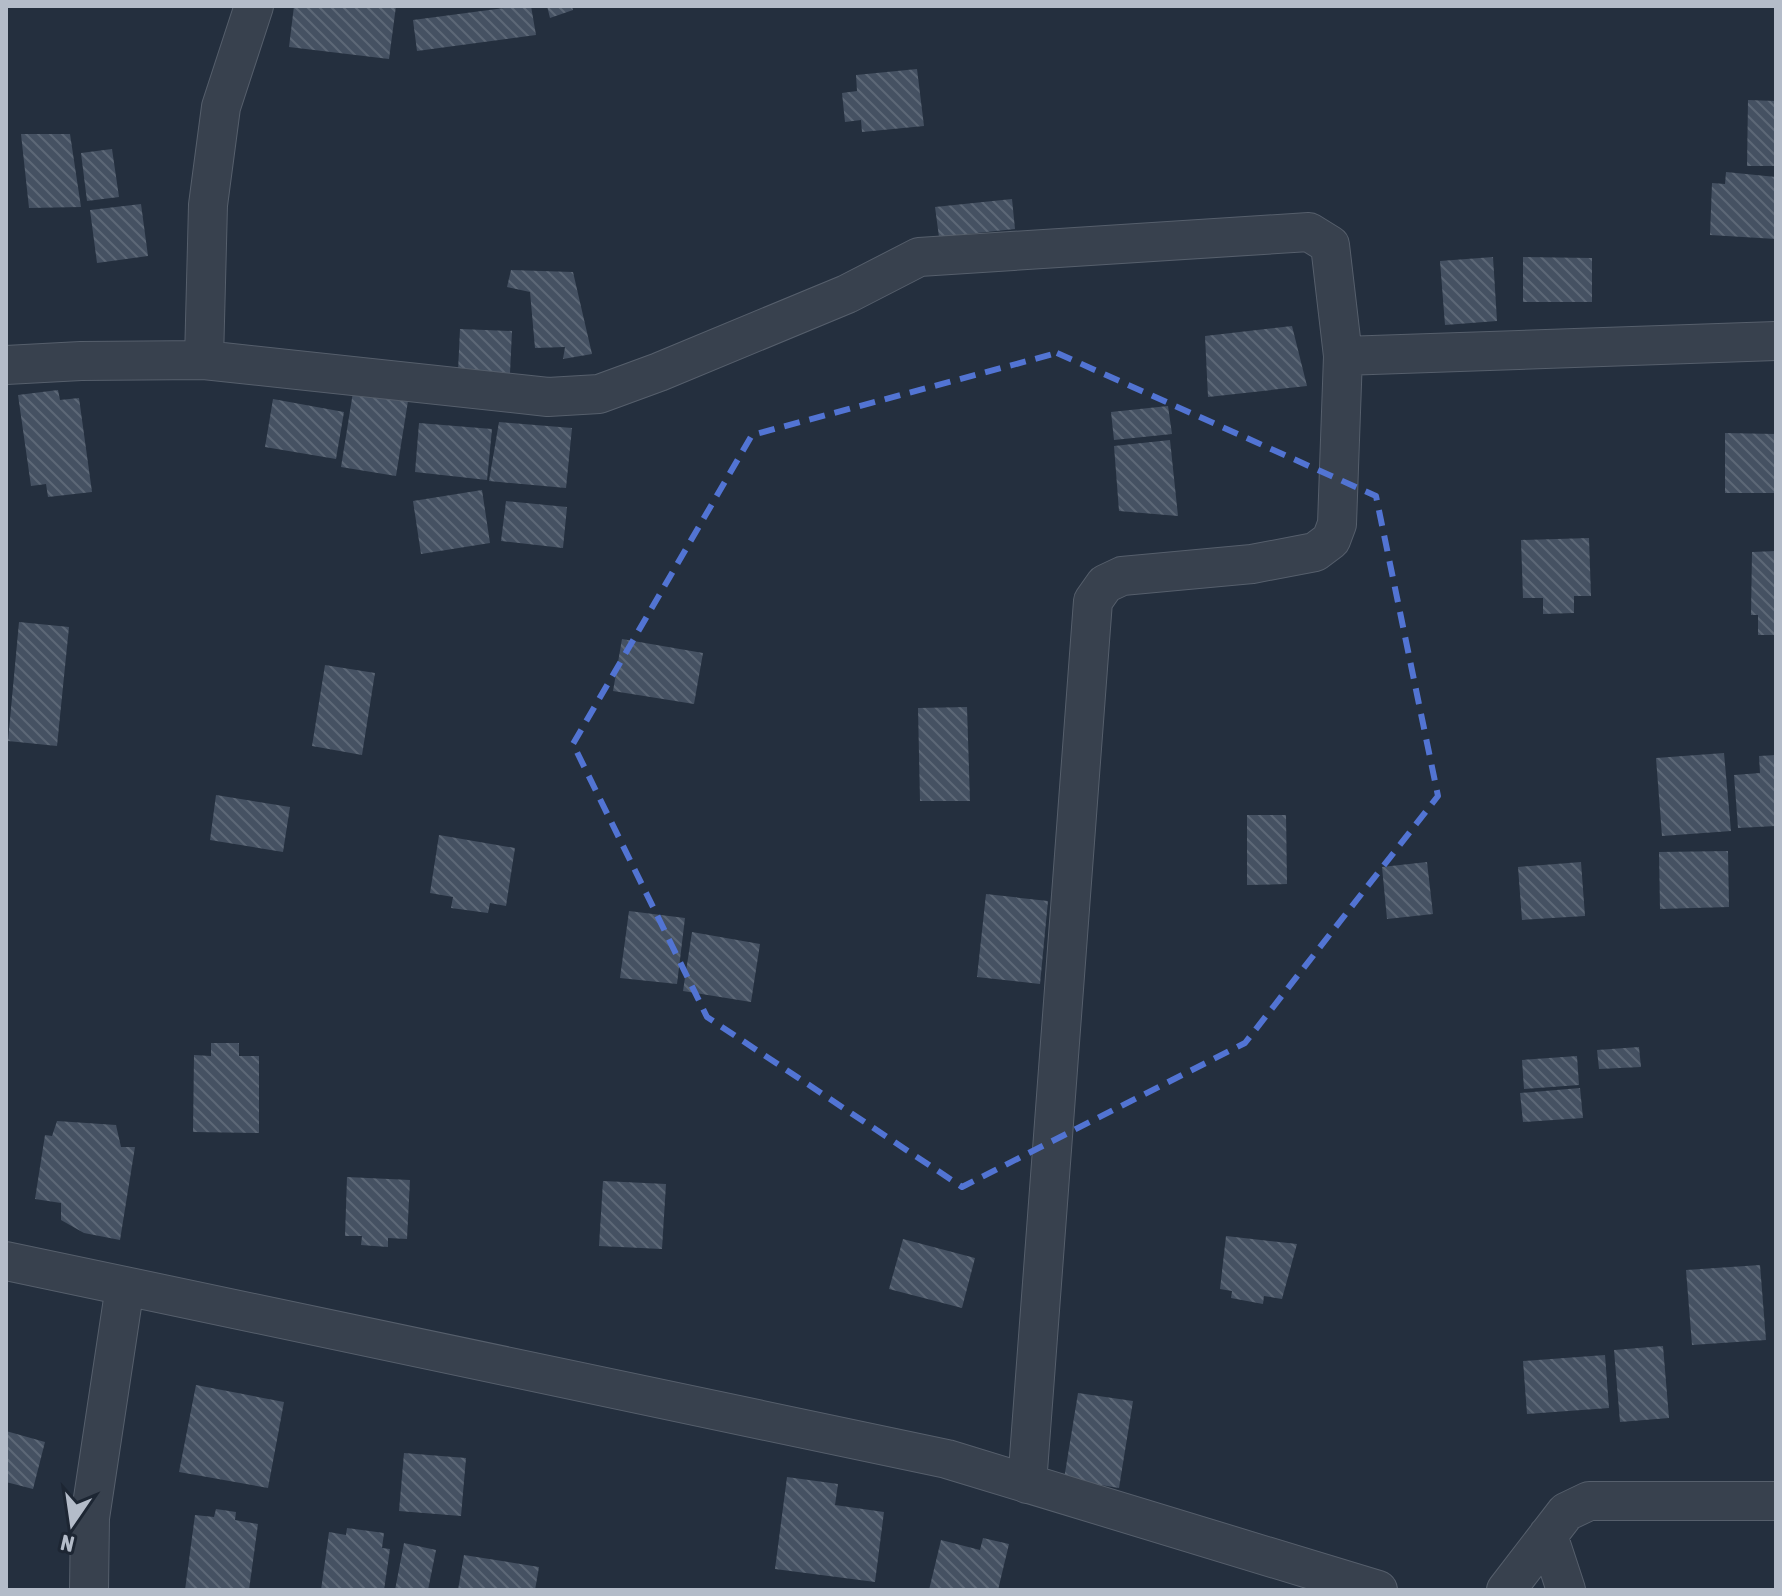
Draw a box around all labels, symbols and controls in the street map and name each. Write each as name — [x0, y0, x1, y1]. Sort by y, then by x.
north arrow — [32, 1484, 112, 1564]
text: N — [58, 1529, 77, 1558]

